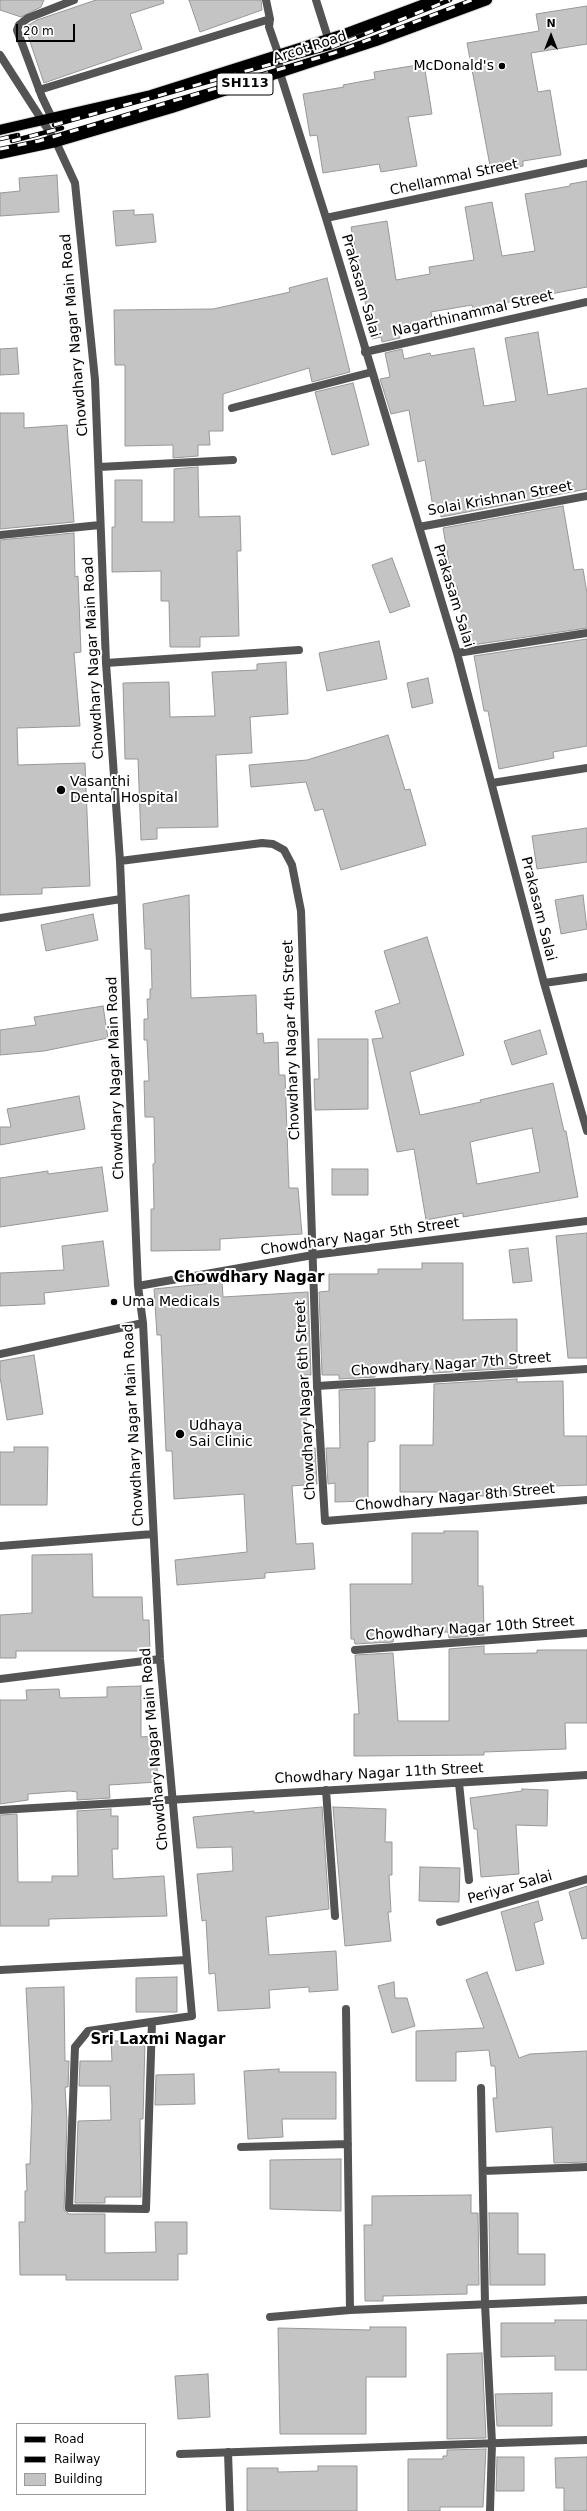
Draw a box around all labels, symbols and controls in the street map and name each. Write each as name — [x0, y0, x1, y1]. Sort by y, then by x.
scale bar — [18, 16, 77, 42]
north arrow — [531, 16, 571, 56]
text: N — [546, 17, 556, 30]
text: 20 m — [23, 24, 54, 38]
street label: Arcot Road — [271, 28, 349, 68]
place label: McDonald's — [414, 58, 494, 74]
marker: McDonald's — [497, 61, 507, 71]
road number: SH113 — [217, 73, 273, 95]
street label: Chellammal Street — [389, 156, 519, 200]
street label: Prakasam Salai — [337, 232, 383, 340]
street label: Chowdhary Nagar Main Road — [58, 233, 92, 437]
street label: Nagarthinammal Street — [391, 287, 555, 341]
street label: Solai Krishnan Street — [426, 478, 574, 520]
street label: Prakasam Salai — [429, 542, 477, 650]
street label: Chowdhary Nagar Main Road — [80, 556, 108, 760]
place label: Vasanthi Dental Hospital — [70, 774, 178, 806]
marker: Vasanthi Dental Hospital — [55, 784, 67, 796]
street label: Prakasam Salai — [517, 855, 559, 963]
street label: Chowdhary Nagar 4th Street — [280, 940, 304, 1140]
street label: Chowdhary Nagar Main Road — [104, 976, 128, 1180]
street label: Chowdhary Nagar 5th Street — [260, 1215, 460, 1259]
district label: Chowdhary Nagar — [174, 1269, 324, 1287]
place label: Uma Medicals — [122, 1294, 220, 1310]
marker: Uma Medicals — [109, 1297, 119, 1307]
street label: Chowdhary Nagar 6th Street — [292, 1299, 320, 1501]
street label: Chowdhary Nagar Main Road — [120, 1323, 148, 1527]
street label: Chowdhary Nagar 7th Street — [350, 1350, 552, 1380]
place label: Udhaya Sai Clinic — [189, 1418, 253, 1450]
marker: Udhaya Sai Clinic — [174, 1428, 186, 1440]
street label: Chowdhary Nagar 8th Street — [354, 1481, 556, 1515]
street label: Chowdhary Nagar 10th Street — [365, 1613, 575, 1645]
street label: Chowdhary Nagar Main Road — [138, 1647, 172, 1851]
street label: Chowdhary Nagar 11th Street — [274, 1760, 484, 1788]
street label: Periyar Salai — [466, 1868, 554, 1908]
district label: Sri Laxmi Nagar — [91, 2031, 225, 2049]
legend — [16, 2423, 146, 2495]
text: Road — [54, 2432, 84, 2446]
text: Railway — [54, 2452, 100, 2466]
text: Building — [54, 2472, 103, 2486]

